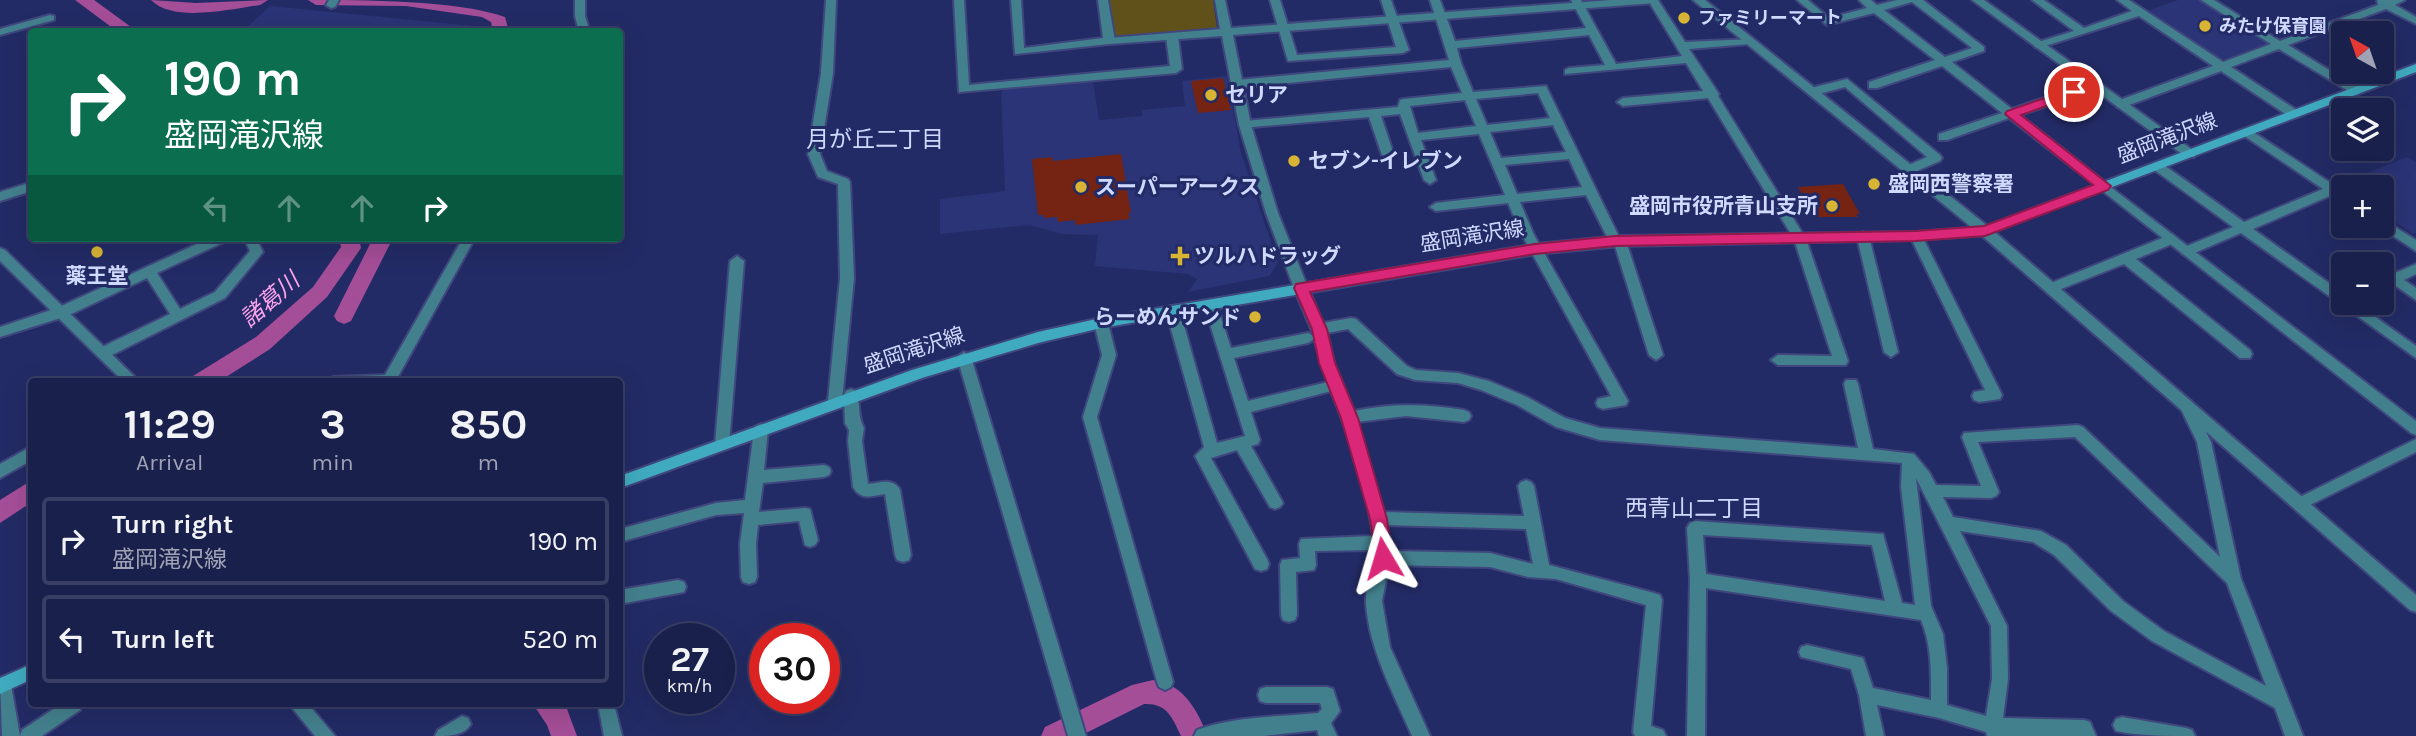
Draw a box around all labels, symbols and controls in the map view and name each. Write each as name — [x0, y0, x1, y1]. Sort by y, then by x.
place label: ファミリーマート — [1698, 7, 1842, 29]
marker: ファミリーマート — [1676, 10, 1692, 26]
place label: みたけ保育園 — [2219, 15, 2327, 37]
marker: みたけ保育園 — [2197, 18, 2213, 34]
north arrow — [2331, 21, 2394, 84]
map controls — [2331, 21, 2394, 315]
text: 190 m — [164, 50, 301, 107]
icon: right — [49, 56, 140, 147]
pin — [2044, 62, 2104, 122]
icon: arrive — [2055, 73, 2093, 111]
place label: セリア — [1225, 83, 1288, 107]
marker: セリア — [1203, 87, 1219, 103]
button: layers — [2331, 98, 2394, 161]
street label: 盛岡滝沢線 — [2114, 108, 2220, 168]
text: 盛岡滝沢線 — [164, 117, 324, 154]
district label: 月が丘二丁目 — [806, 126, 944, 153]
place label: セブン-イレブン — [1308, 149, 1463, 173]
marker: セブン-イレブン — [1286, 153, 1302, 169]
place label: 盛岡西警察署 — [1888, 172, 2014, 196]
place label: スーパーアークス — [1095, 175, 1260, 199]
button: + — [2331, 175, 2394, 238]
marker: 盛岡西警察署 — [1866, 176, 1882, 192]
marker: スーパーアークス — [1073, 179, 1089, 195]
icon: left — [197, 189, 235, 227]
icon: ahead — [270, 189, 308, 227]
icon: ahead — [343, 189, 381, 227]
icon: right — [416, 189, 454, 227]
place label: 盛岡市役所青山支所 — [1629, 194, 1818, 218]
marker: 盛岡市役所青山支所 — [1824, 198, 1840, 214]
street label: 盛岡滝沢線 — [1418, 216, 1526, 256]
marker: 薬王堂 — [89, 244, 105, 260]
place label: ツルハドラッグ — [1194, 244, 1341, 268]
marker: ツルハドラッグ — [1172, 248, 1188, 264]
button: − — [2331, 252, 2394, 315]
place label: 薬王堂 — [66, 264, 129, 288]
water label: 諸葛川 — [235, 265, 307, 333]
place label: らーめんサンド — [1094, 305, 1241, 329]
marker: らーめんサンド — [1247, 309, 1263, 325]
street label: 盛岡滝沢線 — [860, 322, 968, 378]
text: 11:29 — [124, 399, 216, 449]
text: 3 — [319, 399, 346, 449]
text: 850 — [449, 399, 527, 449]
text: Arrival — [136, 449, 203, 476]
text: min — [311, 449, 354, 476]
text: m — [478, 449, 499, 476]
district label: 西青山二丁目 — [1625, 495, 1763, 522]
text: Turn right — [112, 509, 233, 540]
position arrow — [1346, 521, 1420, 595]
icon: right — [53, 522, 91, 560]
text: 190 m — [528, 526, 598, 557]
text: 盛岡滝沢線 — [112, 546, 227, 573]
icon: left — [53, 620, 91, 658]
speed limit sign: 30 — [749, 623, 840, 714]
text: Turn left — [112, 624, 214, 655]
text: 520 m — [522, 624, 598, 655]
text: 27 — [670, 639, 709, 680]
text: km/h — [667, 675, 712, 697]

